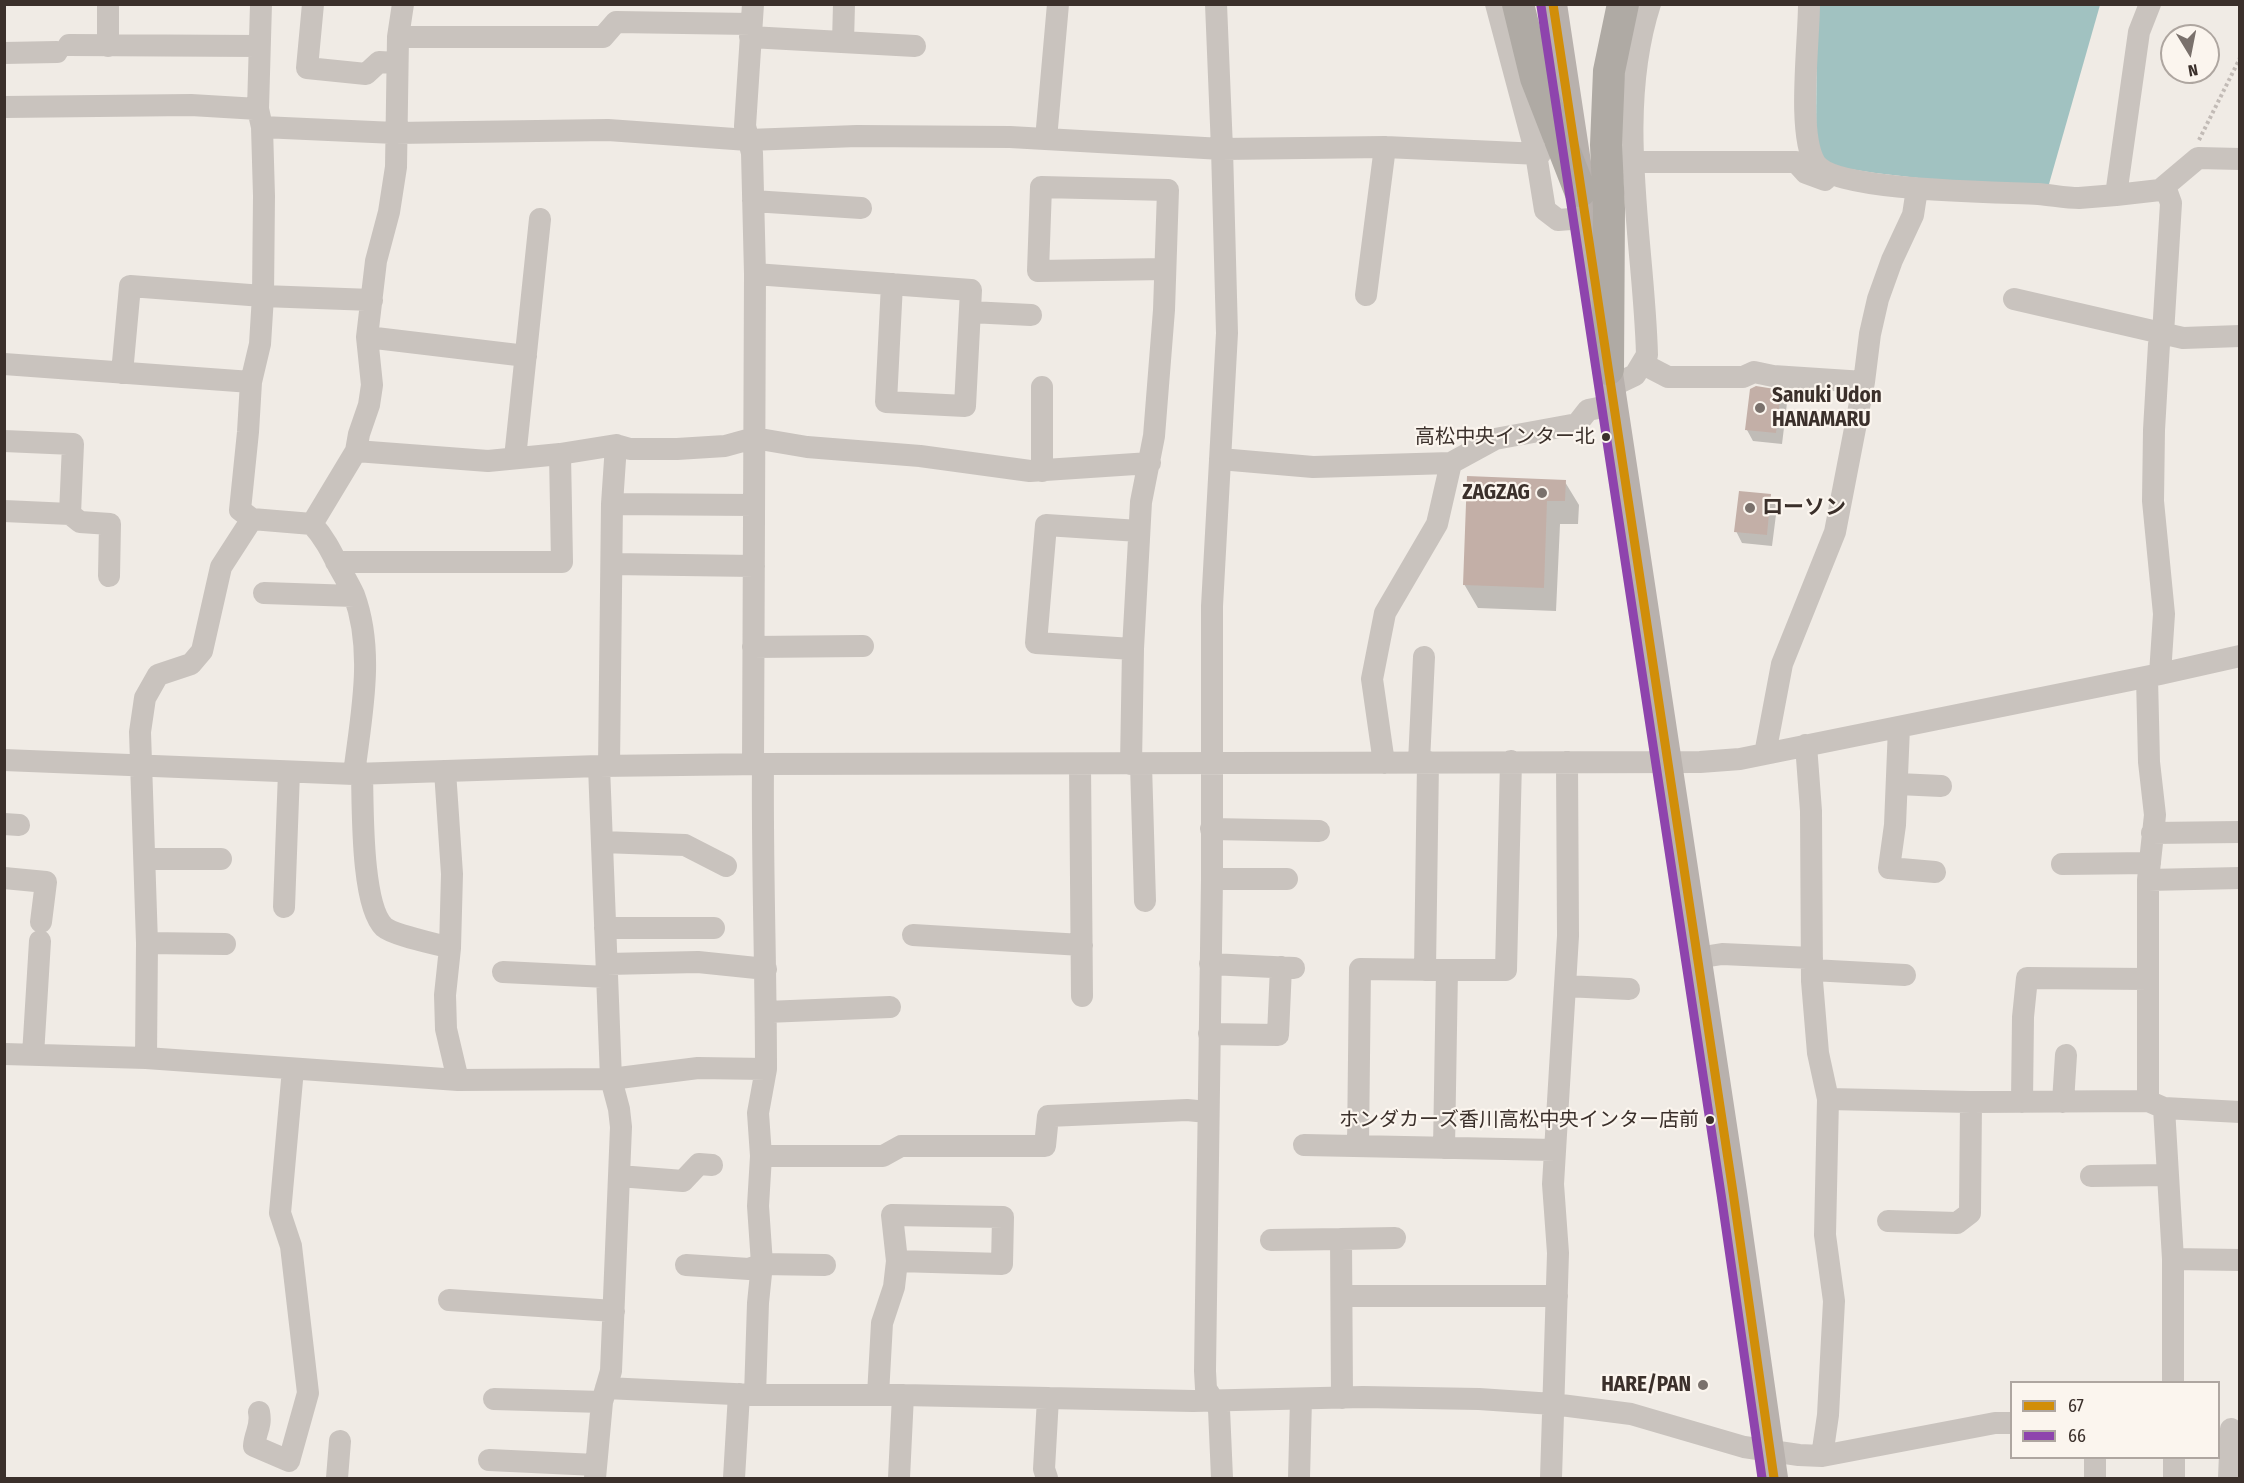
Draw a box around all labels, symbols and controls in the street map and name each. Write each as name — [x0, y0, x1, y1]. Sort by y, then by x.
north arrow — [2160, 24, 2220, 84]
text: N — [2186, 60, 2199, 80]
place label: Sanuki Udon HANAMARU — [1772, 383, 1882, 433]
marker: Sanuki Udon HANAMARU — [1753, 401, 1767, 415]
place label: 高松中央インター北 — [1415, 425, 1595, 449]
marker: 高松中央インター北 — [1600, 431, 1612, 443]
place label: ZAGZAG — [1462, 480, 1530, 506]
marker: ZAGZAG — [1535, 486, 1549, 500]
place label: ローソン — [1762, 495, 1846, 521]
marker: ローソン — [1743, 501, 1757, 515]
place label: ホンダカーズ香川高松中央インター店前 — [1339, 1108, 1699, 1132]
marker: ホンダカーズ香川高松中央インター店前 — [1704, 1114, 1716, 1126]
place label: HARE/PAN — [1601, 1372, 1691, 1398]
marker: HARE/PAN — [1696, 1378, 1710, 1392]
legend — [2010, 1381, 2220, 1459]
text: 67 — [2068, 1395, 2084, 1417]
text: 66 — [2068, 1425, 2086, 1447]

